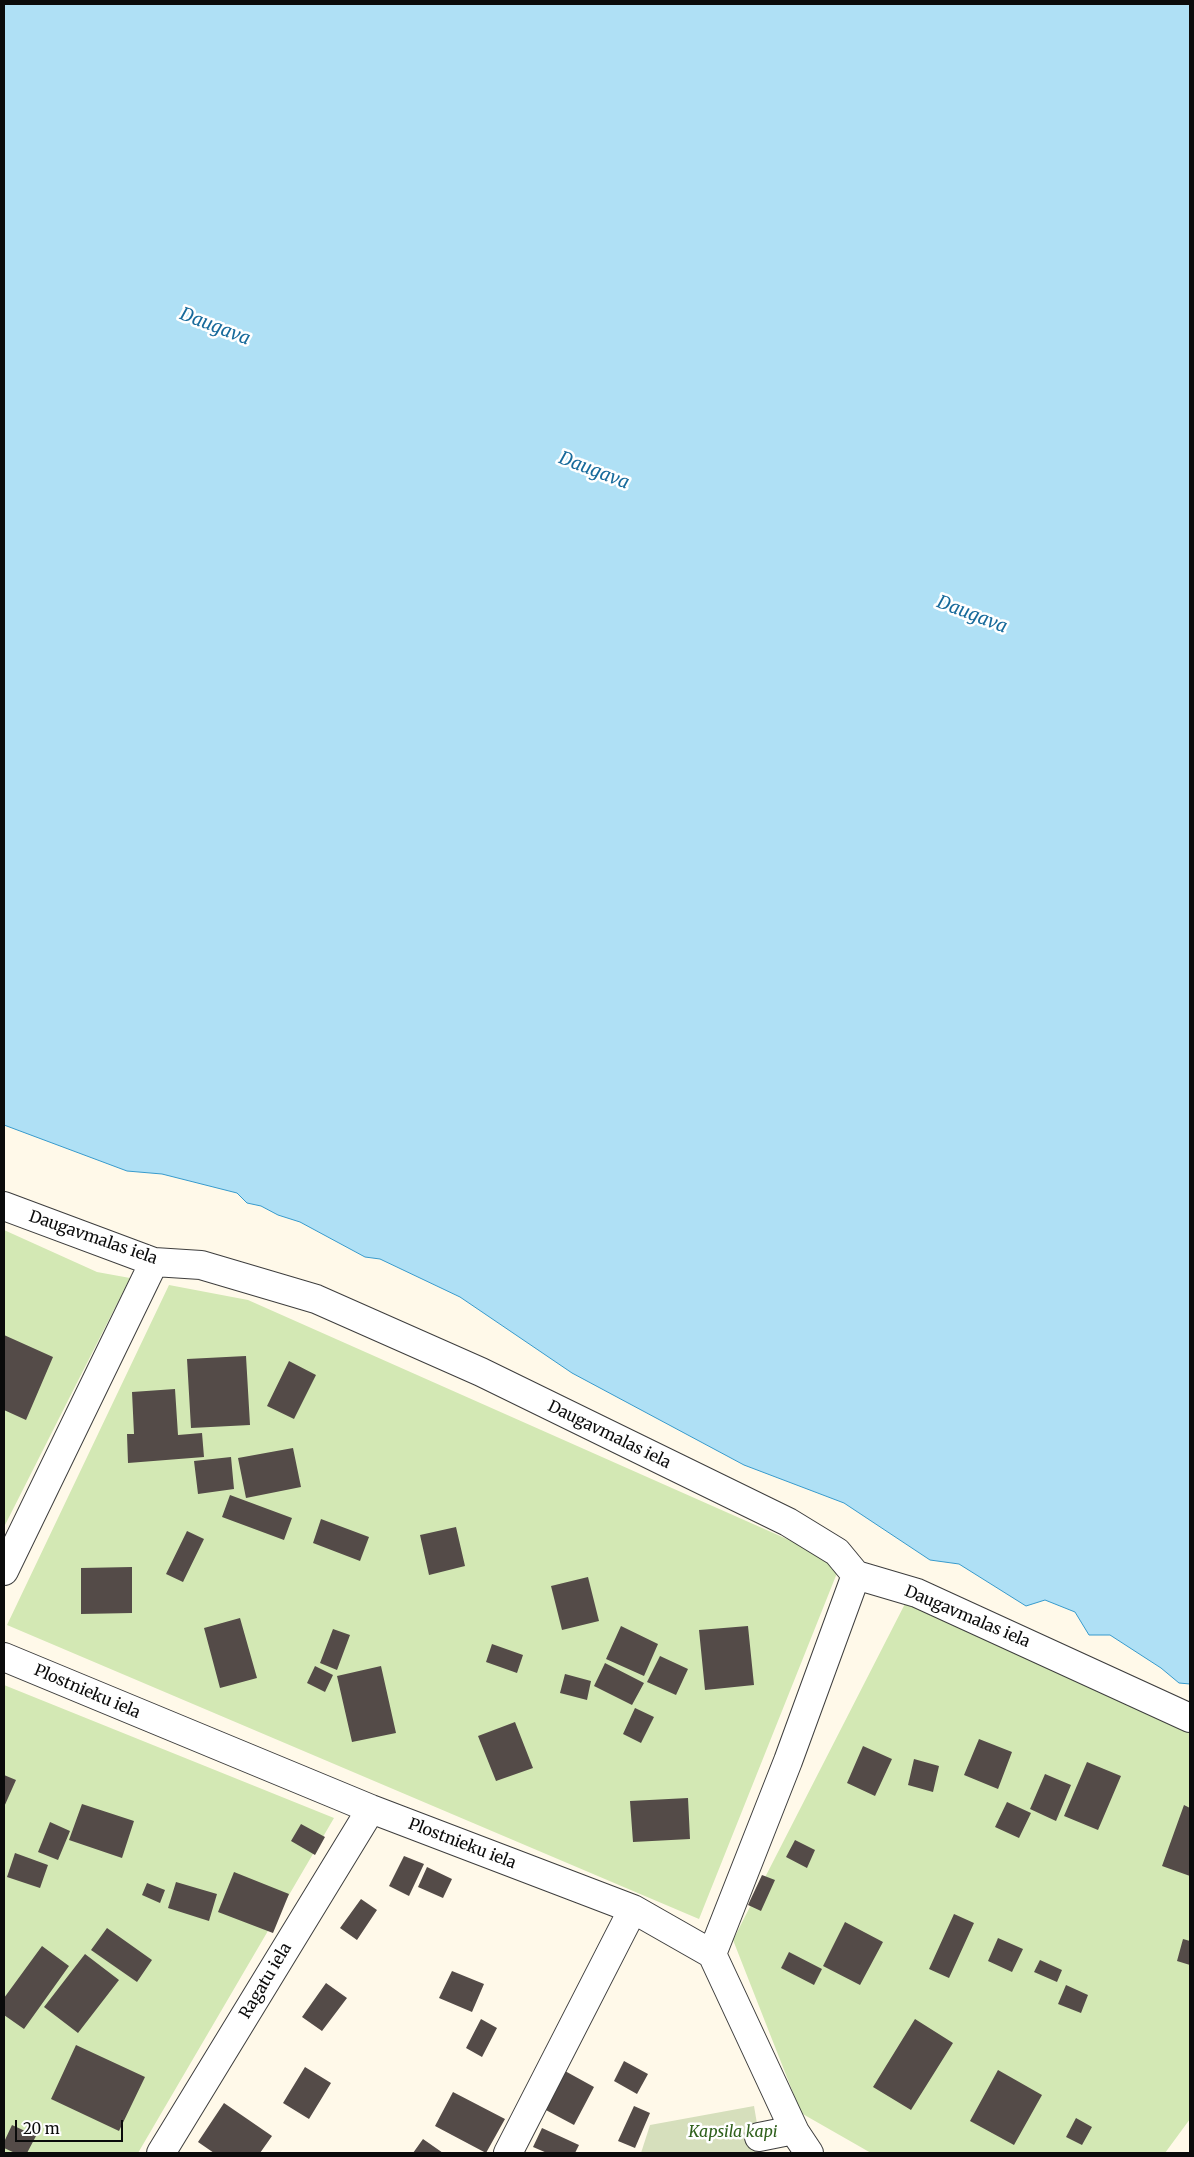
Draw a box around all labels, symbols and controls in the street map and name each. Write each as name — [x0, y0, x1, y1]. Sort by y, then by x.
water label: Daugava — [177, 304, 253, 350]
water label: Daugava — [556, 448, 632, 494]
water label: Daugava — [934, 592, 1010, 638]
street label: Daugavmalas iela — [26, 1207, 160, 1269]
street label: Daugavmalas iela — [544, 1397, 674, 1473]
street label: Daugavmalas iela — [901, 1582, 1033, 1652]
street label: Plostnieku iela — [31, 1661, 143, 1723]
street label: Plostnieku iela — [406, 1815, 518, 1873]
street label: Ragatu iela — [236, 1940, 296, 2022]
scale bar — [18, 2110, 125, 2142]
text: 20 m — [23, 2119, 60, 2138]
park label: Kapsila kapi — [689, 2122, 777, 2142]

